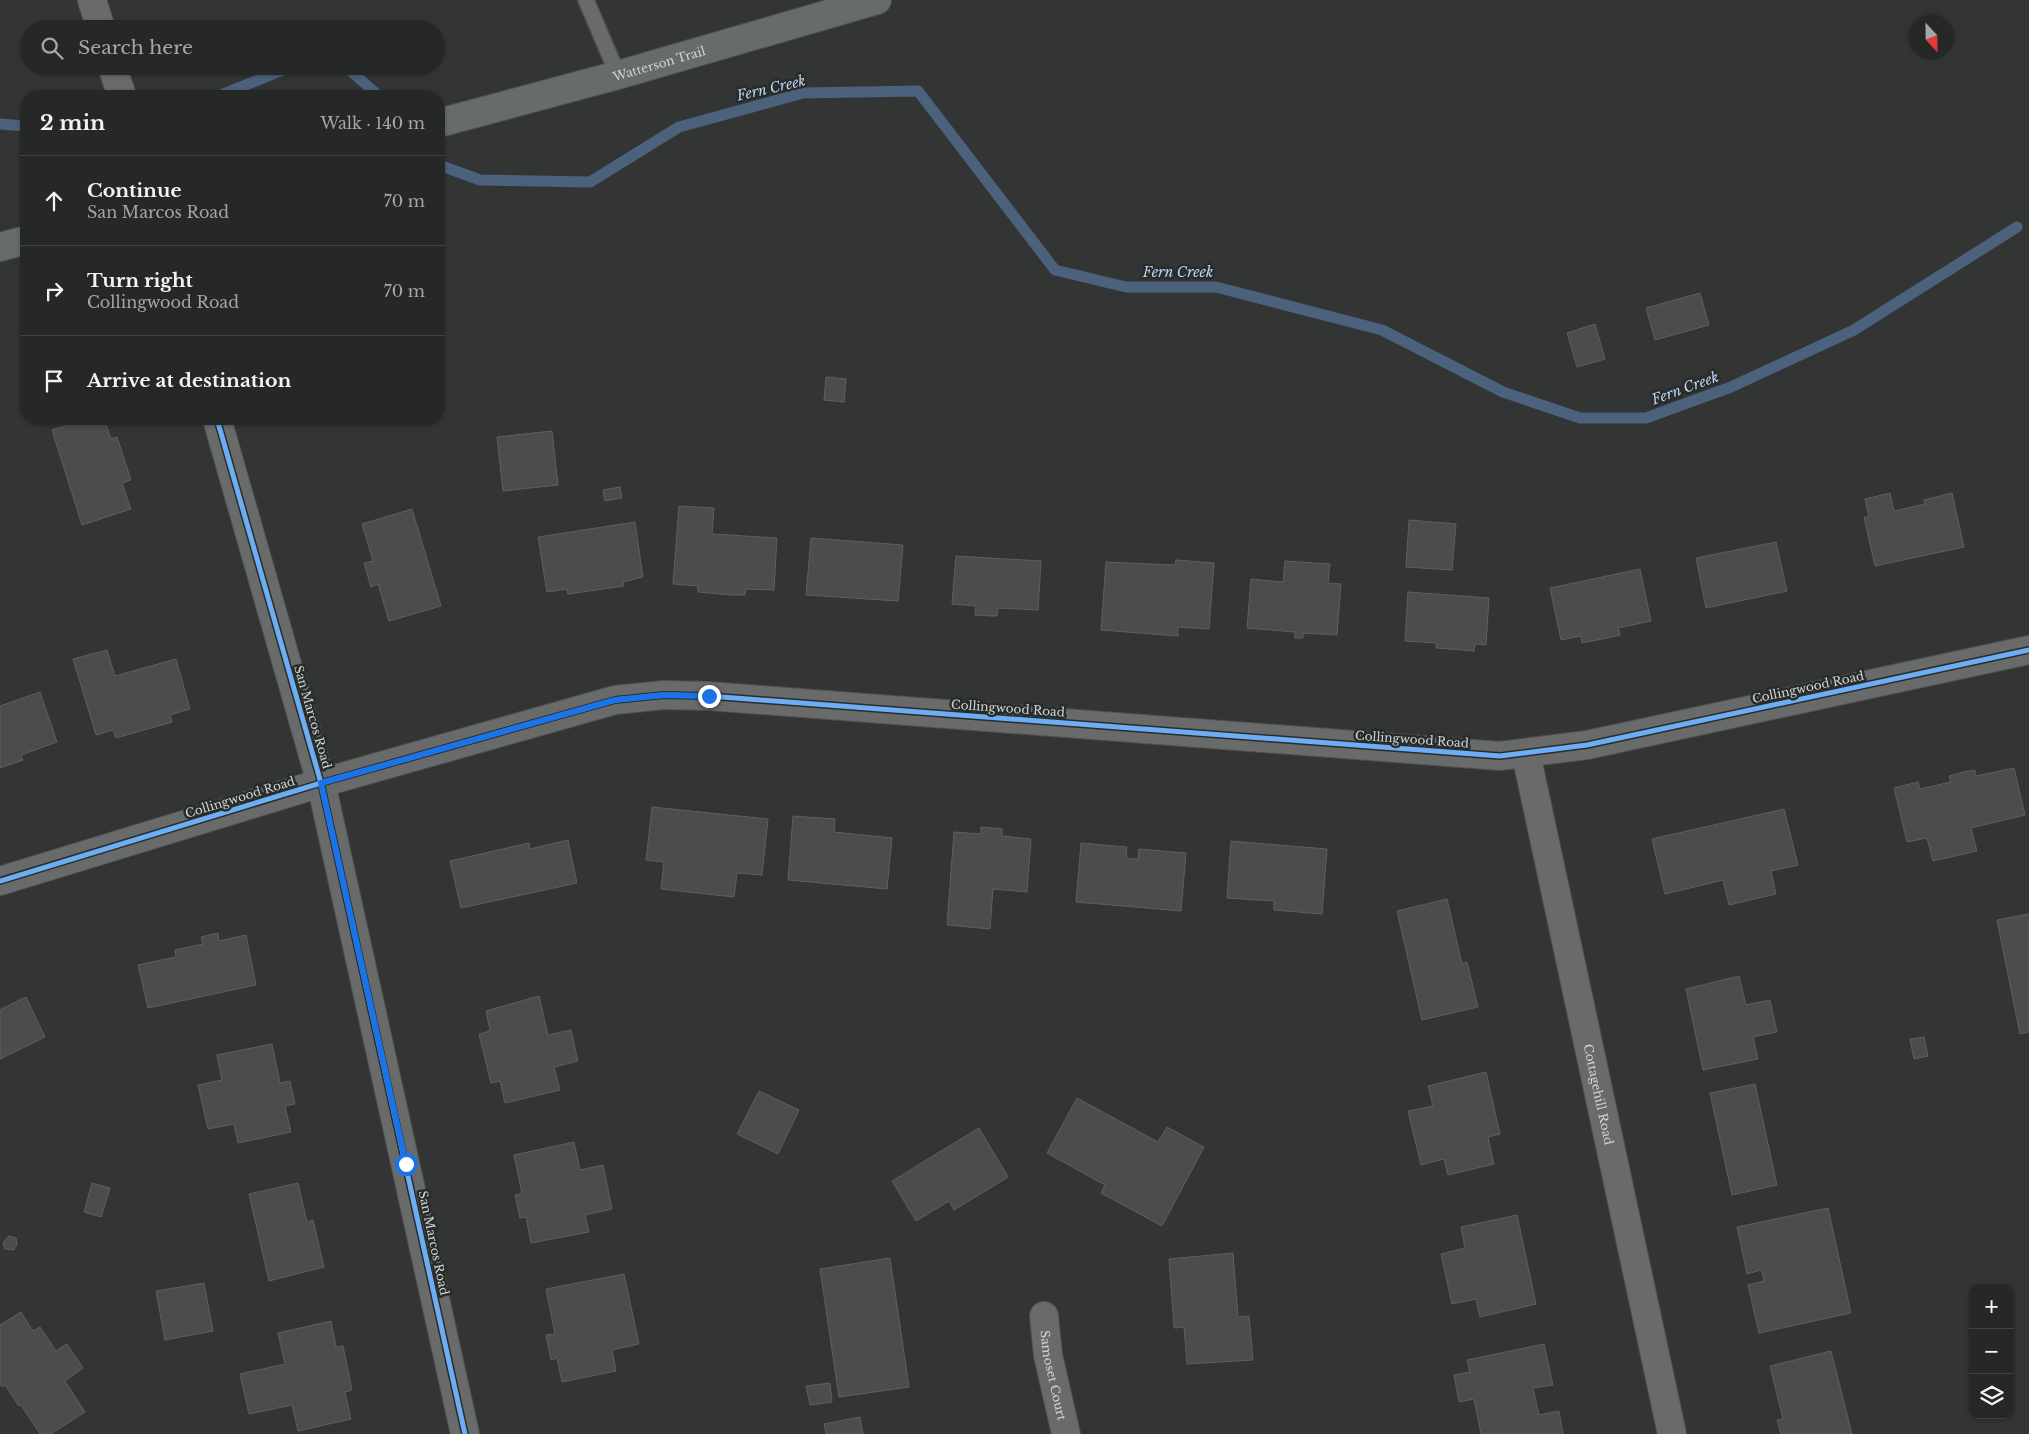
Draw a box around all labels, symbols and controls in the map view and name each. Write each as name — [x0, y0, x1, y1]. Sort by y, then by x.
north arrow — [1909, 15, 1954, 60]
search box — [20, 20, 445, 75]
icon: search — [38, 34, 66, 62]
text: Search here — [78, 36, 193, 59]
street label: Watterson Trail — [610, 43, 707, 84]
water label: Fern Creek — [734, 71, 807, 105]
text: 2 min — [40, 110, 105, 136]
text: Walk · 140 m — [320, 113, 425, 133]
text: Continue — [87, 179, 182, 202]
icon: ahead — [40, 187, 68, 215]
text: 70 m — [384, 191, 425, 211]
text: San Marcos Road — [87, 202, 229, 222]
water label: Fern Creek — [1142, 263, 1213, 281]
text: Turn right — [87, 269, 193, 292]
icon: right — [40, 277, 68, 305]
text: 70 m — [384, 281, 425, 301]
text: Collingwood Road — [87, 292, 239, 312]
icon: arrive — [40, 367, 68, 395]
water label: Fern Creek — [1648, 368, 1721, 409]
text: Arrive at destination — [87, 369, 291, 392]
street label: San Marcos Road — [291, 664, 335, 770]
street label: Collingwood Road — [1751, 668, 1865, 706]
route end — [698, 685, 721, 708]
street label: Collingwood Road — [951, 697, 1065, 719]
street label: Collingwood Road — [1355, 728, 1469, 750]
street label: Collingwood Road — [183, 773, 297, 821]
street label: Cottagehill Road — [1581, 1042, 1617, 1146]
route start — [395, 1153, 418, 1176]
street label: San Marcos Road — [416, 1189, 452, 1297]
map controls — [1969, 1284, 2014, 1419]
button: + — [1969, 1284, 2014, 1329]
button: − — [1969, 1329, 2014, 1374]
street label: Samoset Court — [1038, 1330, 1070, 1422]
button: layers — [1969, 1374, 2014, 1419]

